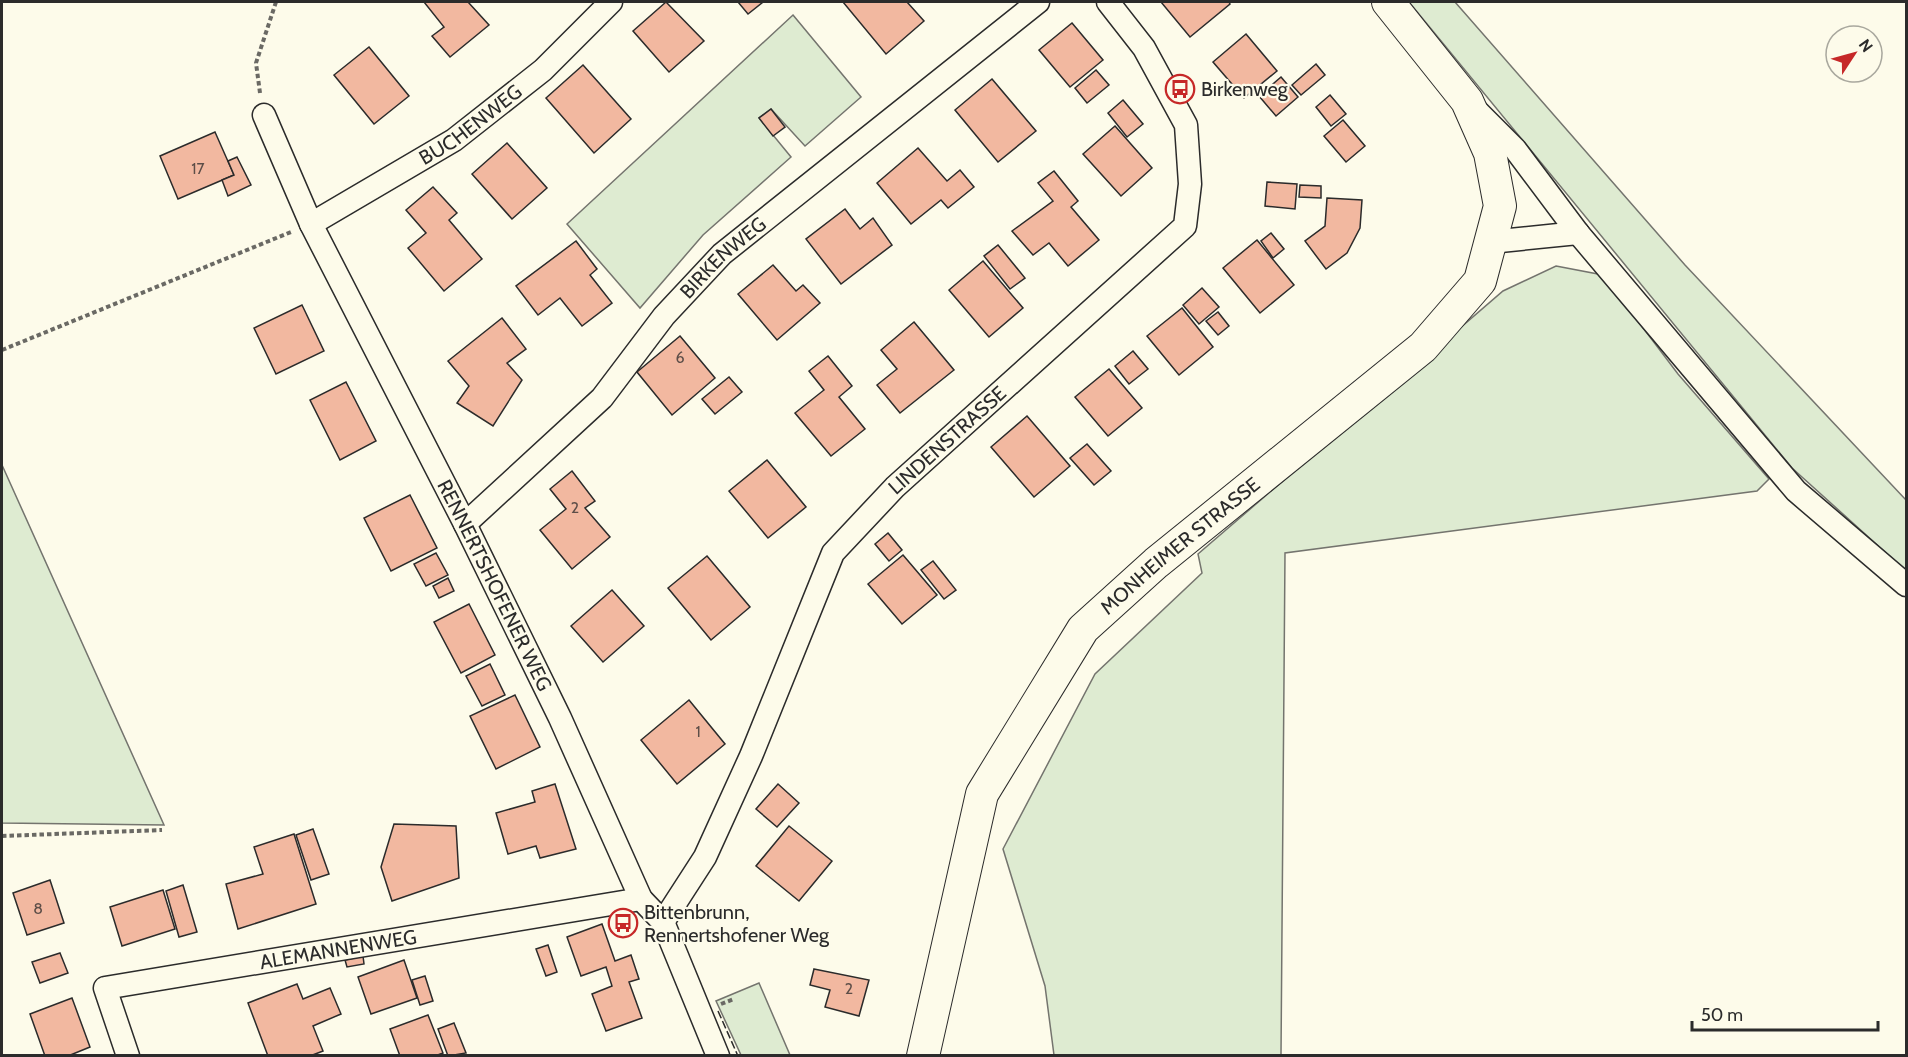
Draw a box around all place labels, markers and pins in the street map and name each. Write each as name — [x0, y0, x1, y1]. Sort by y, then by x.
bus stop icon: Birkenweg — [1164, 73, 1196, 105]
place label: Birkenweg — [1201, 77, 1289, 101]
place label: Bittenbrunn, Rennertshofener Weg — [644, 900, 830, 947]
bus stop icon: Bittenbrunn, Rennertshofener Weg — [607, 907, 639, 939]

